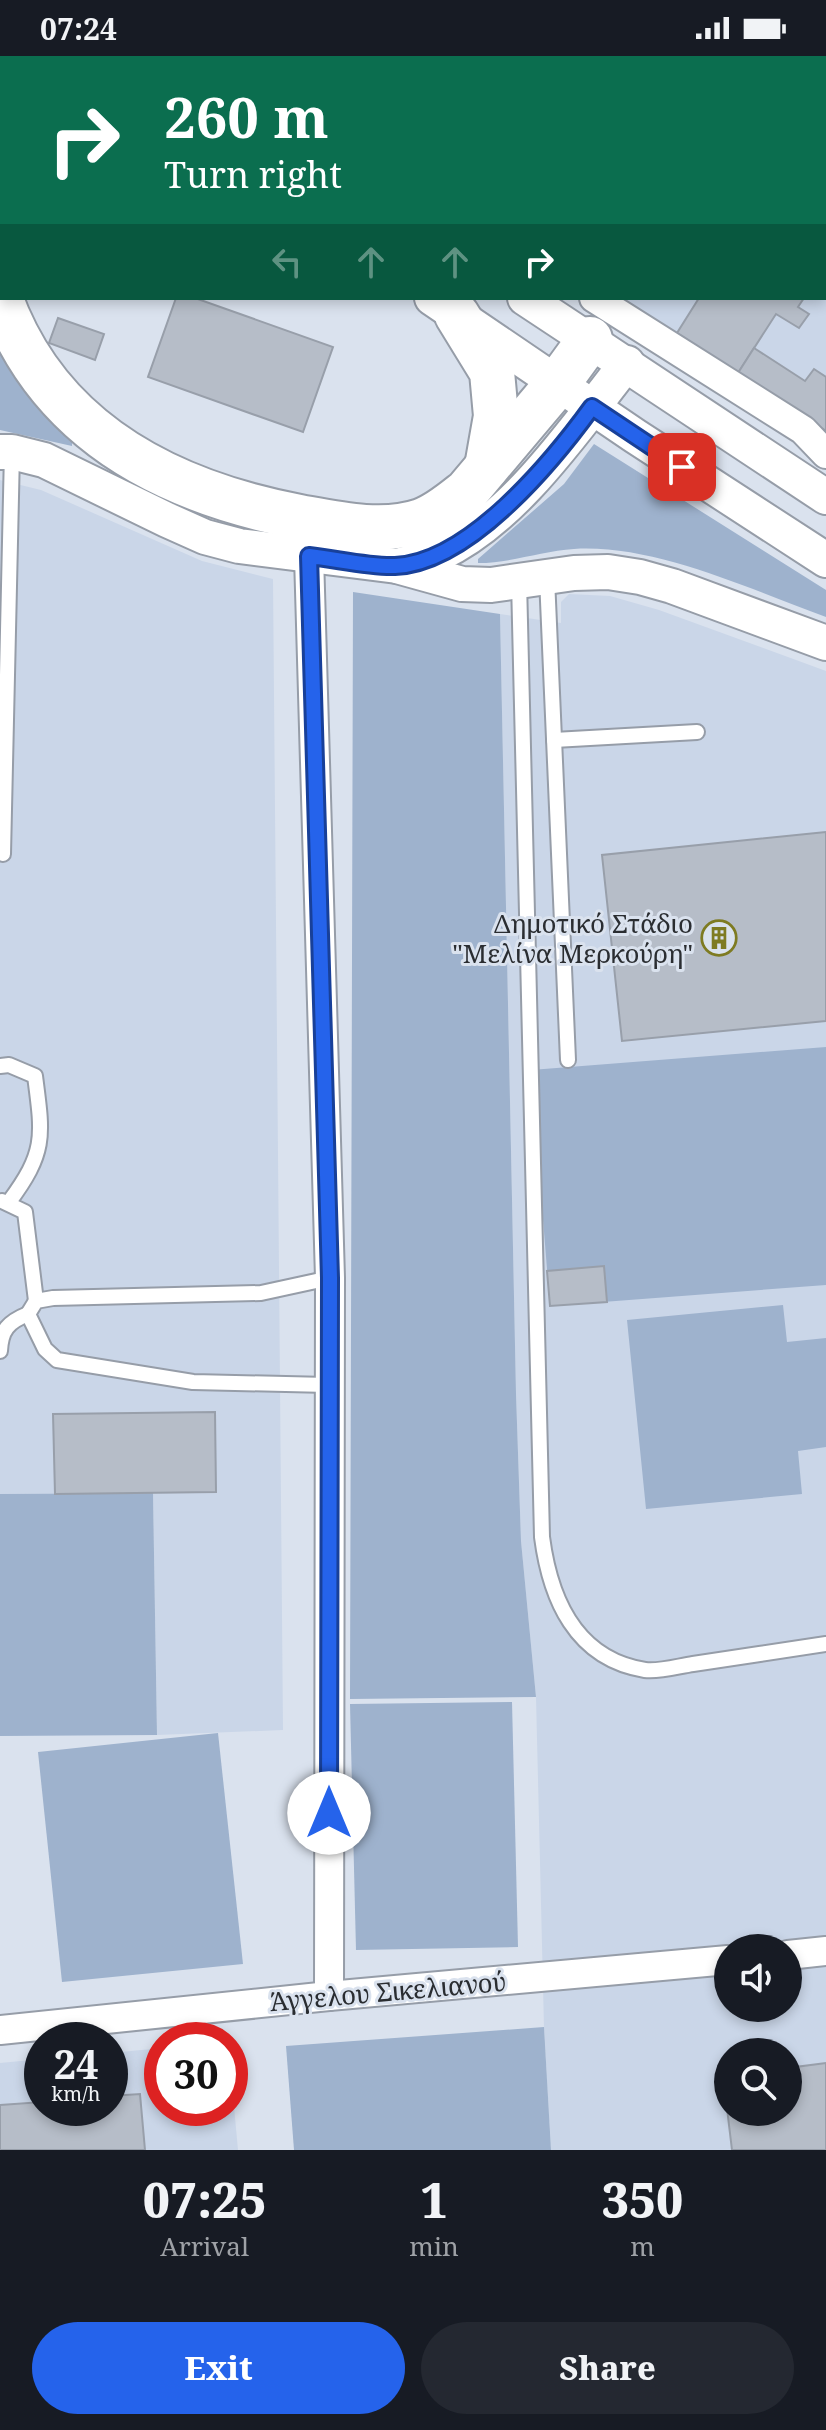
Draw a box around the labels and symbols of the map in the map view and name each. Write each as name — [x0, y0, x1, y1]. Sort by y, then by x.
pin — [648, 433, 716, 501]
place label: Δημοτικό Στάδιο "Μελίνα Μερκούρη" — [452, 905, 693, 971]
building icon: Δημοτικό Στάδιο "Μελίνα Μερκούρη" — [700, 919, 738, 957]
position arrow — [287, 1771, 371, 1855]
street label: Άγγελου Σικελιανού — [268, 1963, 508, 2019]
speed limit sign: 30 — [144, 2022, 248, 2126]

